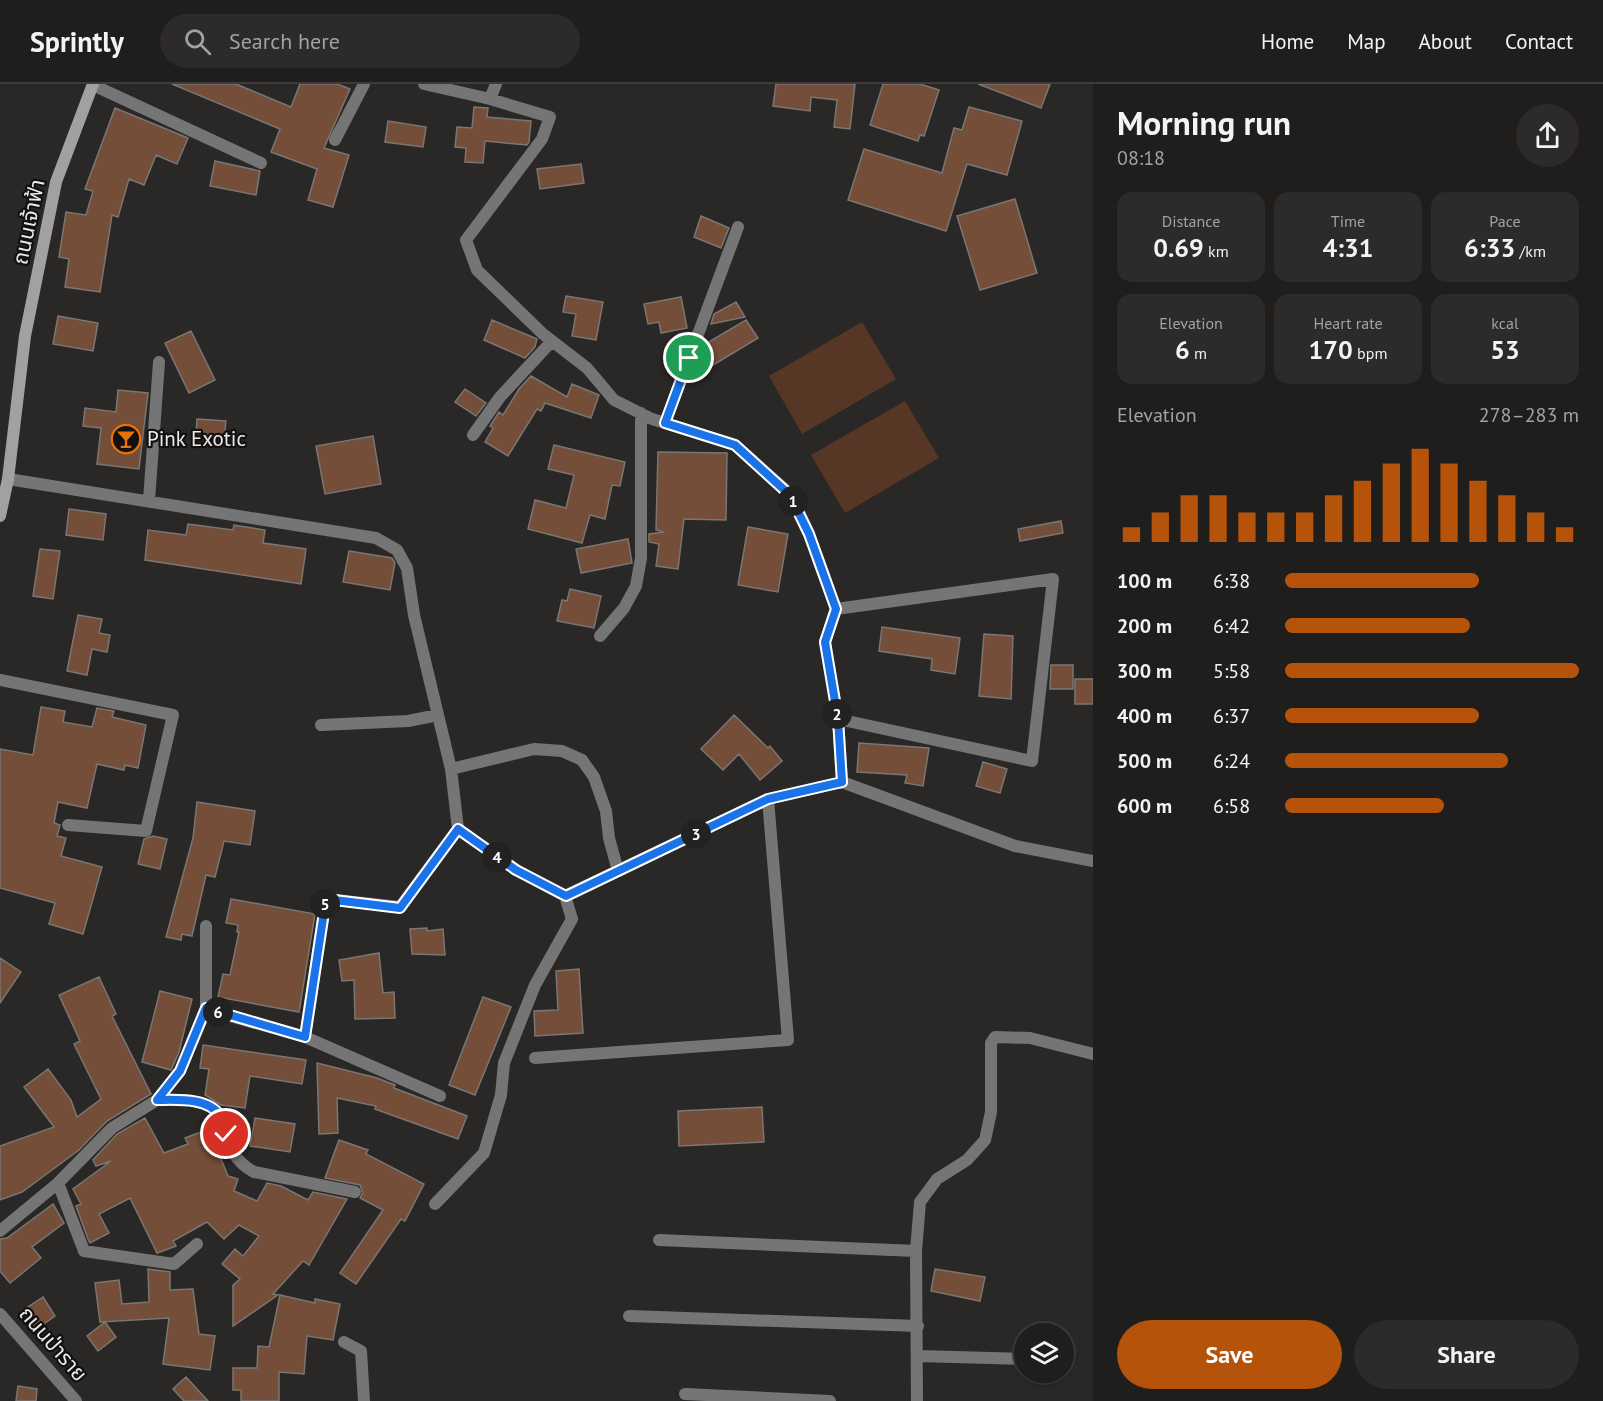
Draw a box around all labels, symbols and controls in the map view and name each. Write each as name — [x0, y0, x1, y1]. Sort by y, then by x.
search box — [160, 14, 580, 68]
text: Sprintly — [30, 23, 124, 60]
icon: search — [181, 25, 214, 58]
text: Search here — [229, 27, 340, 55]
text: Home — [1261, 28, 1314, 55]
text: Map — [1347, 28, 1386, 55]
text: About — [1419, 28, 1472, 55]
text: Contact — [1505, 28, 1573, 55]
text: Morning run — [1117, 101, 1291, 144]
button: share — [1516, 104, 1579, 167]
text: 08:18 — [1117, 145, 1165, 171]
street label: ถนนเจ้าฟ้า — [6, 177, 51, 267]
text: Distance — [1162, 211, 1220, 231]
text: Time — [1331, 211, 1365, 231]
text: Pace — [1489, 211, 1521, 231]
text: 0.69 — [1153, 231, 1204, 264]
text: 4:31 — [1322, 231, 1374, 264]
text: 6:33 — [1464, 231, 1515, 264]
text: km — [1204, 241, 1229, 261]
text: /km — [1515, 241, 1546, 261]
text: Elevation — [1159, 313, 1223, 333]
text: Heart rate — [1313, 313, 1383, 333]
text: kcal — [1491, 313, 1519, 333]
pin — [663, 332, 714, 383]
text: 6 — [1175, 333, 1190, 366]
text: 170 — [1309, 333, 1353, 366]
text: 53 — [1490, 333, 1520, 366]
icon: arrive — [672, 341, 705, 374]
text: m — [1190, 343, 1207, 363]
text: bpm — [1353, 343, 1387, 363]
text: Elevation — [1117, 402, 1197, 428]
text: 278–283 m — [1479, 402, 1579, 428]
bar icon: Pink Exotic — [110, 423, 142, 455]
place label: Pink Exotic — [147, 425, 246, 452]
pin: 1 — [778, 486, 808, 516]
text: 1 — [788, 491, 798, 511]
text: 100 m — [1117, 568, 1172, 594]
text: 6:38 — [1213, 568, 1250, 594]
text: 200 m — [1117, 613, 1172, 639]
text: 6:42 — [1213, 613, 1250, 639]
text: 300 m — [1117, 658, 1172, 684]
text: 5:58 — [1213, 658, 1250, 684]
pin: 2 — [822, 699, 852, 729]
text: 400 m — [1117, 703, 1172, 729]
text: 6:37 — [1213, 703, 1250, 729]
text: 2 — [832, 704, 842, 724]
text: 500 m — [1117, 748, 1172, 774]
text: 6:24 — [1213, 748, 1250, 774]
text: 600 m — [1117, 793, 1172, 819]
text: 6:58 — [1213, 793, 1250, 819]
pin: 3 — [681, 819, 711, 849]
text: 3 — [691, 824, 701, 844]
pin: 4 — [482, 842, 512, 872]
text: 4 — [492, 847, 502, 867]
pin: 5 — [310, 889, 340, 919]
text: 5 — [320, 894, 330, 914]
pin: 6 — [203, 997, 233, 1027]
text: 6 — [213, 1002, 223, 1022]
pin — [200, 1108, 251, 1159]
icon: check — [209, 1117, 242, 1150]
street label: ถนนป่าราย — [13, 1301, 93, 1387]
button: Save — [1117, 1320, 1342, 1389]
button: Share — [1354, 1320, 1579, 1389]
map controls — [1014, 1323, 1074, 1383]
button: layers — [1014, 1323, 1074, 1383]

